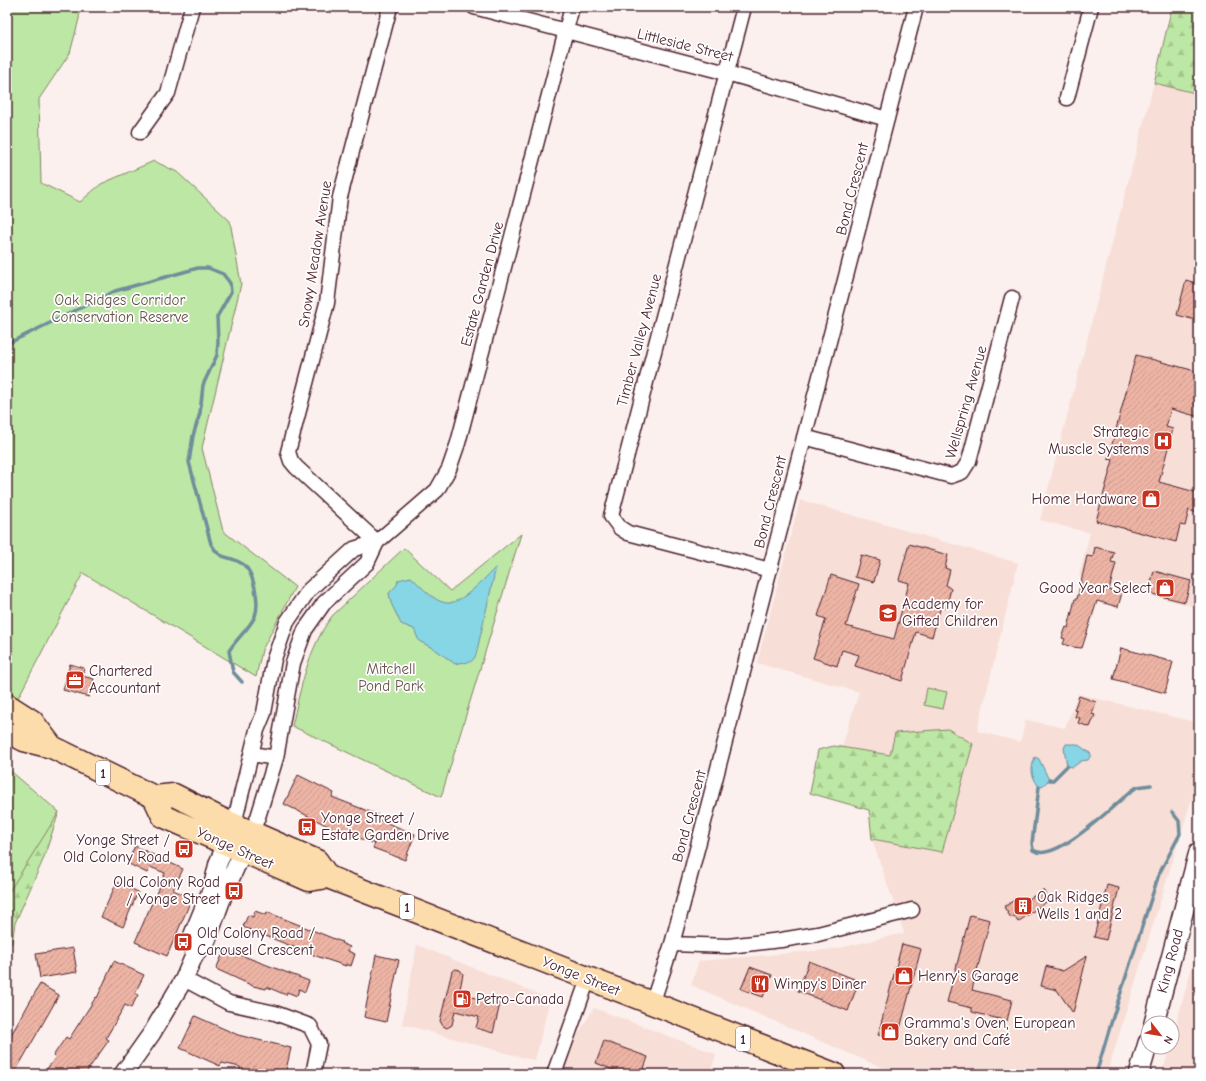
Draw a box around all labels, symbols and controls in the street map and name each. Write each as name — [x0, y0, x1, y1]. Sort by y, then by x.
street label: Littleside Street — [635, 24, 735, 66]
street label: Bond Crescent — [832, 140, 872, 237]
street label: Snowy Meadow Avenue — [295, 179, 336, 329]
street label: Estate Garden Drive — [457, 219, 507, 348]
street label: Timber Valley Avenue — [613, 271, 665, 408]
park label: Oak Ridges Corridor Conservation Reserve — [51, 291, 189, 326]
street label: Wellspring Avenue — [941, 343, 991, 461]
place label: Strategic Muscle Systems — [1048, 423, 1149, 458]
hospital icon: Strategic Muscle Systems — [1152, 430, 1174, 452]
street label: Bond Crescent — [750, 453, 790, 550]
shop icon: Home Hardware — [1140, 488, 1162, 510]
place label: Home Hardware — [1032, 490, 1137, 508]
shop icon: Good Year Select — [1154, 577, 1176, 599]
place label: Good Year Select — [1039, 579, 1152, 597]
place label: Academy for Gifted Children — [902, 595, 998, 630]
school or university icon: Academy for Gifted Children — [877, 602, 899, 624]
park label: Mitchell Pond Park — [358, 660, 425, 695]
place label: Chartered Accountant — [89, 662, 161, 697]
office icon: Chartered Accountant — [64, 669, 86, 691]
road number: 1 — [96, 761, 110, 785]
street label: Bond Crescent — [668, 767, 710, 864]
place label: Yonge Street / Estate Garden Drive — [321, 809, 450, 844]
bus stop icon: Yonge Street / Estate Garden Drive — [296, 816, 318, 838]
street label: Yonge Street — [194, 823, 277, 873]
place label: Yonge Street / Old Colony Road — [63, 831, 170, 866]
bus stop icon: Yonge Street / Old Colony Road — [173, 838, 195, 860]
place label: Old Colony Road / Yonge Street — [113, 873, 221, 908]
bus stop icon: Old Colony Road / Yonge Street — [223, 880, 245, 902]
place label: Oak Ridges Wells 1 and 2 — [1037, 888, 1122, 923]
road number: 1 — [400, 895, 414, 919]
building icon: Oak Ridges Wells 1 and 2 — [1012, 895, 1034, 917]
place label: Old Colony Road / Carousel Crescent — [197, 924, 316, 959]
street label: King Road — [1153, 927, 1187, 995]
bus stop icon: Old Colony Road / Carousel Crescent — [172, 931, 194, 953]
street label: Yonge Street — [539, 952, 623, 1000]
shop icon: Henry's Garage — [893, 965, 915, 987]
place label: Henry's Garage — [918, 967, 1019, 985]
restaurant icon: Wimpy's Diner — [749, 973, 771, 995]
place label: Wimpy's Diner — [774, 975, 866, 993]
fuel station icon: Petro-Canada — [451, 988, 473, 1010]
place label: Petro-Canada — [476, 990, 564, 1008]
place label: Gramma's Oven, European Bakery and Café — [904, 1014, 1076, 1049]
north arrow — [1140, 1015, 1180, 1055]
shop icon: Gramma's Oven, European Bakery and Café — [879, 1021, 901, 1043]
road number: 1 — [736, 1027, 750, 1051]
text: N — [1161, 1033, 1176, 1046]

